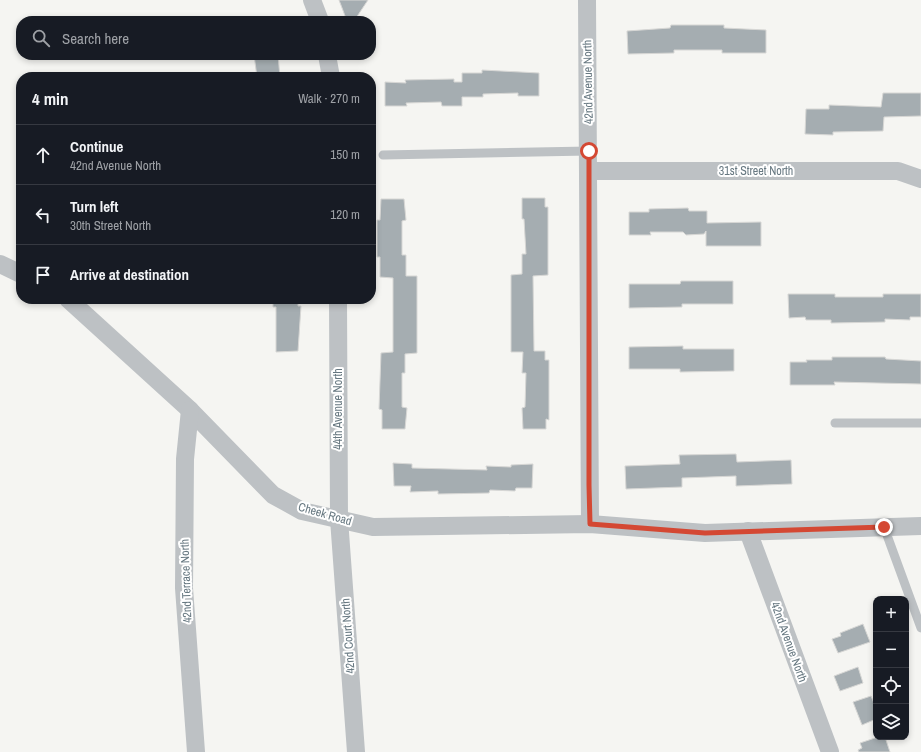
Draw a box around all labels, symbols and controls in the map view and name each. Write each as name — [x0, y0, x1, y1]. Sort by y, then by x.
search box — [16, 16, 376, 60]
icon: search — [30, 27, 52, 49]
text: Search here — [62, 28, 129, 49]
street label: 42nd Avenue North — [579, 40, 597, 124]
text: 4 min — [32, 87, 68, 110]
text: Walk · 270 m — [298, 90, 360, 107]
text: Continue — [70, 136, 123, 157]
route start — [580, 142, 598, 160]
icon: ahead — [32, 144, 54, 166]
text: 150 m — [330, 146, 360, 163]
text: 42nd Avenue North — [70, 157, 161, 174]
street label: 31st Street North — [719, 163, 793, 179]
text: Turn left — [70, 196, 118, 217]
icon: left — [32, 204, 54, 226]
text: 120 m — [330, 206, 360, 223]
text: 30th Street North — [70, 217, 151, 234]
icon: arrive — [32, 264, 54, 286]
text: Arrive at destination — [70, 264, 189, 285]
street label: 44th Avenue North — [330, 368, 346, 450]
street label: Cheek Road — [297, 499, 353, 529]
route end — [875, 518, 893, 536]
street label: 42nd Terrace North — [177, 539, 195, 623]
map controls — [873, 596, 909, 740]
button: + — [873, 596, 909, 632]
street label: 42nd Court North — [337, 598, 359, 674]
street label: 42nd Avenue North — [767, 600, 811, 684]
button: − — [873, 632, 909, 668]
button: locate — [873, 668, 909, 704]
button: layers — [873, 704, 909, 740]

